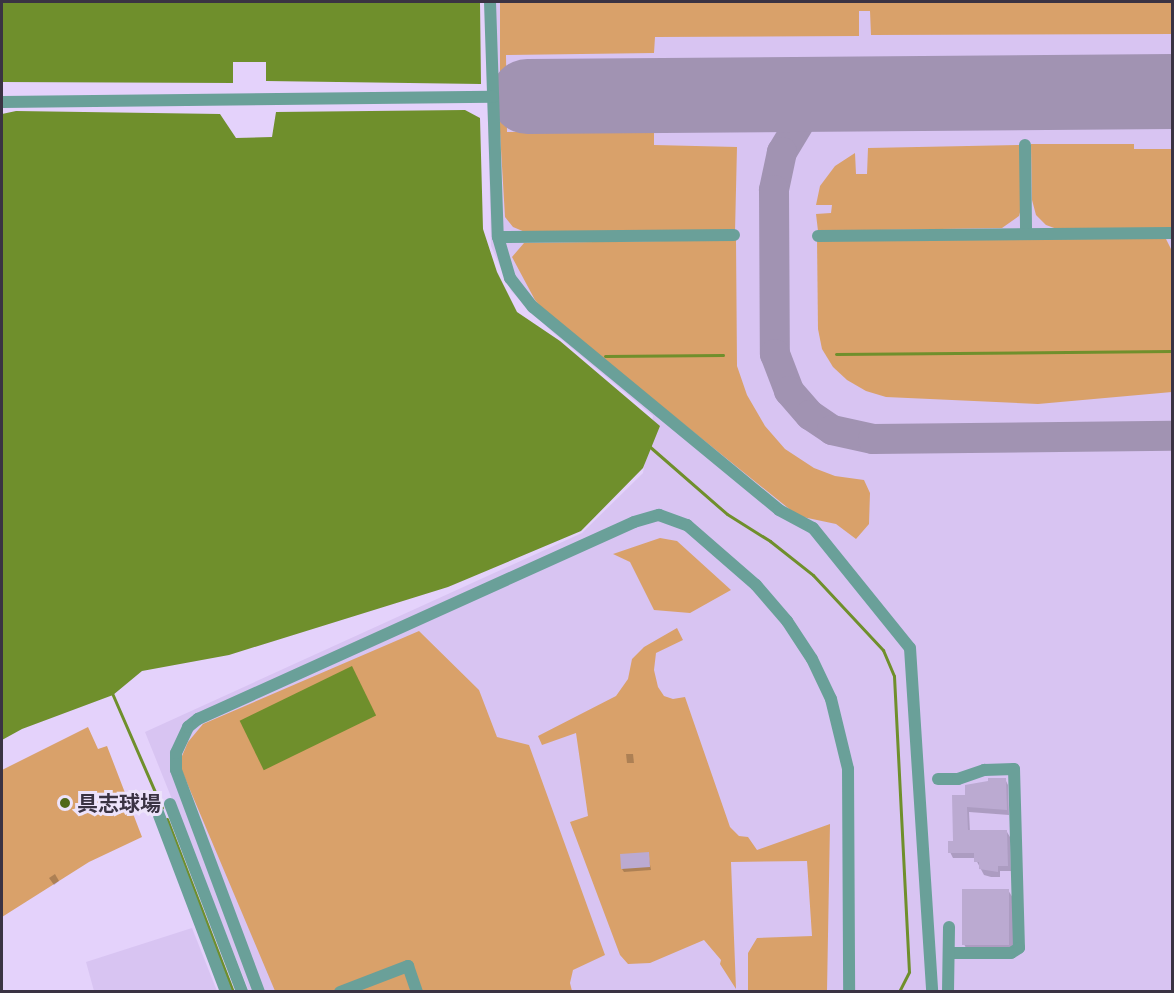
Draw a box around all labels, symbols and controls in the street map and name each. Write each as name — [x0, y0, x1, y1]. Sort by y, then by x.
place label: 具志球場 — [77, 790, 161, 816]
marker: 具志球場 — [58, 796, 72, 810]

